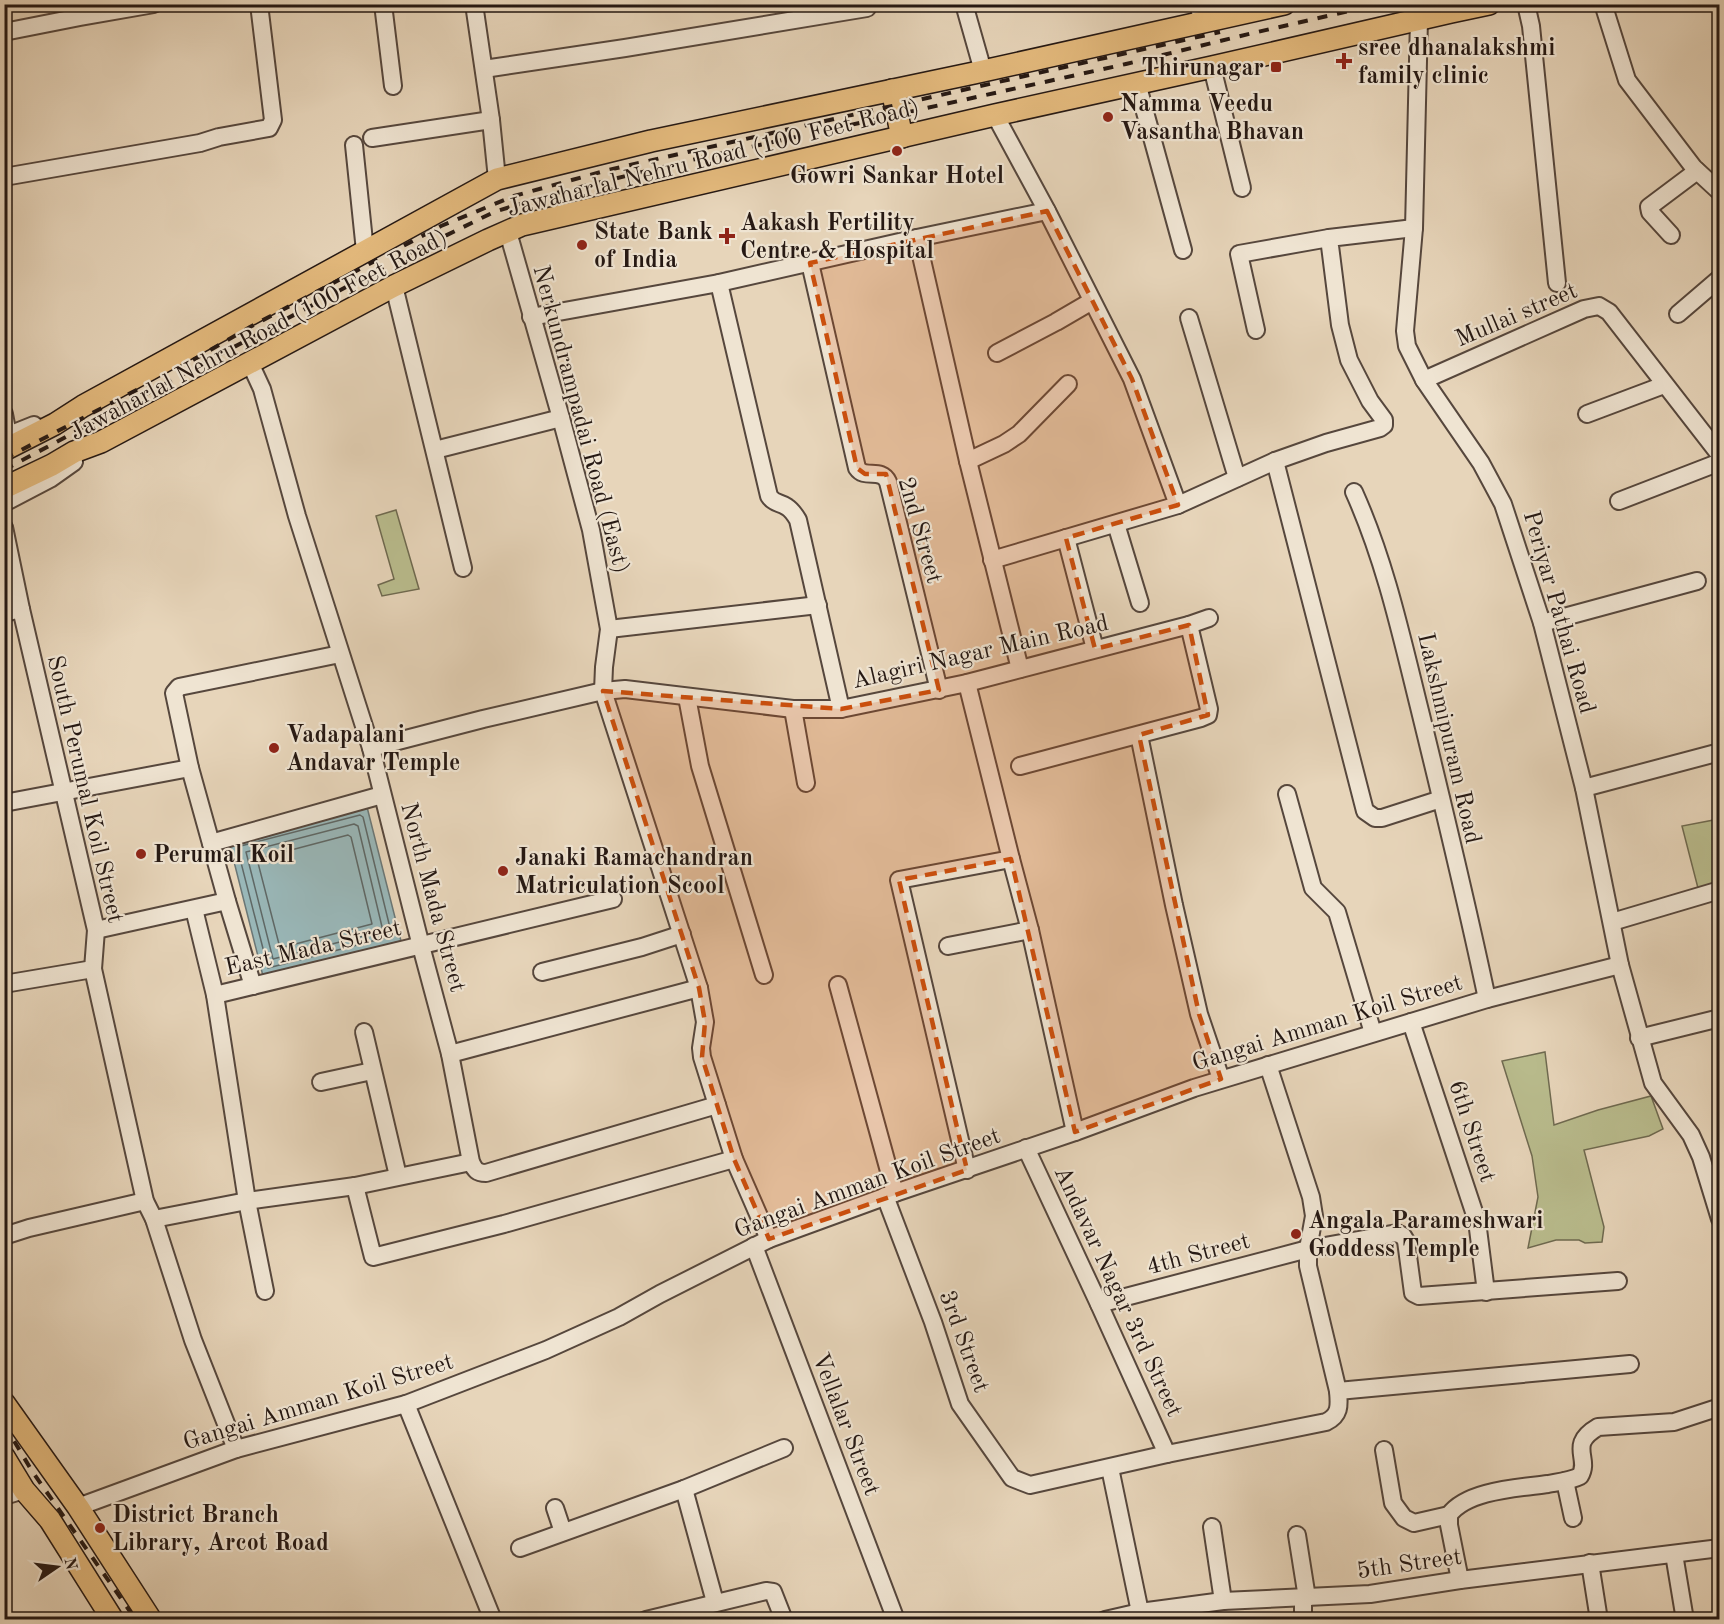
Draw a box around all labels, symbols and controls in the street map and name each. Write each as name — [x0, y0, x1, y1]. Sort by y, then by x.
place label: sree dhanalakshmi family clinic — [1358, 37, 1555, 89]
marker: sree dhanalakshmi family clinic — [1335, 52, 1353, 70]
place label: Thirunagar — [1141, 57, 1264, 81]
marker: Thirunagar — [1269, 60, 1283, 74]
place label: Namma Veedu Vasantha Bhavan — [1120, 93, 1304, 145]
street label: Jawaharlal Nehru Road (100 Feet Road) — [505, 96, 922, 222]
marker: Namma Veedu Vasantha Bhavan — [1101, 110, 1115, 124]
marker: Gowri Sankar Hotel — [890, 144, 904, 158]
place label: Gowri Sankar Hotel — [790, 165, 1004, 189]
place label: Aakash Fertility Centre & Hospital — [740, 212, 934, 264]
place label: State Bank of India — [594, 221, 713, 273]
street label: Jawaharlal Nehru Road (100 Feet Road) — [66, 226, 452, 446]
marker: Aakash Fertility Centre & Hospital — [718, 227, 736, 245]
marker: State Bank of India — [575, 238, 589, 252]
street label: Nerkundrampadai Road (East) — [527, 263, 633, 576]
street label: Mullai street — [1452, 279, 1581, 352]
street label: 2nd Street — [892, 475, 946, 587]
street label: Periyar Pathai Road — [1518, 508, 1599, 717]
street label: Alagiri Nagar Main Road — [850, 612, 1111, 694]
street label: Lakshmipuram Road — [1412, 631, 1484, 846]
street label: South Perumal Koil Street — [42, 653, 127, 926]
place label: Vadapalani Andavar Temple — [286, 724, 460, 776]
marker: Vadapalani Andavar Temple — [267, 741, 281, 755]
street label: North Mada Street — [395, 800, 469, 995]
place label: Perumal Koil — [153, 844, 294, 868]
marker: Perumal Koil — [134, 847, 148, 861]
place label: Janaki Ramachandran Matriculation Scool — [515, 847, 753, 899]
marker: Janaki Ramachandran Matriculation Scool — [496, 864, 510, 878]
street label: East Mada Street — [223, 917, 404, 981]
street label: Gangai Amman Koil Street — [1190, 971, 1466, 1077]
street label: 6th Street — [1443, 1078, 1499, 1186]
street label: Gangai Amman Koil Street — [731, 1124, 1004, 1243]
street label: Andavar Nagar 3rd Street — [1048, 1163, 1186, 1421]
place label: Angala Parameshwari Goddess Temple — [1308, 1210, 1543, 1262]
marker: Angala Parameshwari Goddess Temple — [1289, 1227, 1303, 1241]
street label: 4th Street — [1144, 1230, 1253, 1280]
street label: 3rd Street — [934, 1287, 993, 1396]
street label: Gangai Amman Koil Street — [181, 1350, 457, 1456]
street label: Vellalar Street — [807, 1350, 883, 1499]
place label: District Branch Library, Arcot Road — [112, 1504, 329, 1556]
marker: District Branch Library, Arcot Road — [93, 1521, 107, 1535]
north arrow — [27, 1537, 87, 1597]
street label: 5th Street — [1355, 1546, 1463, 1584]
text: N — [60, 1556, 79, 1572]

